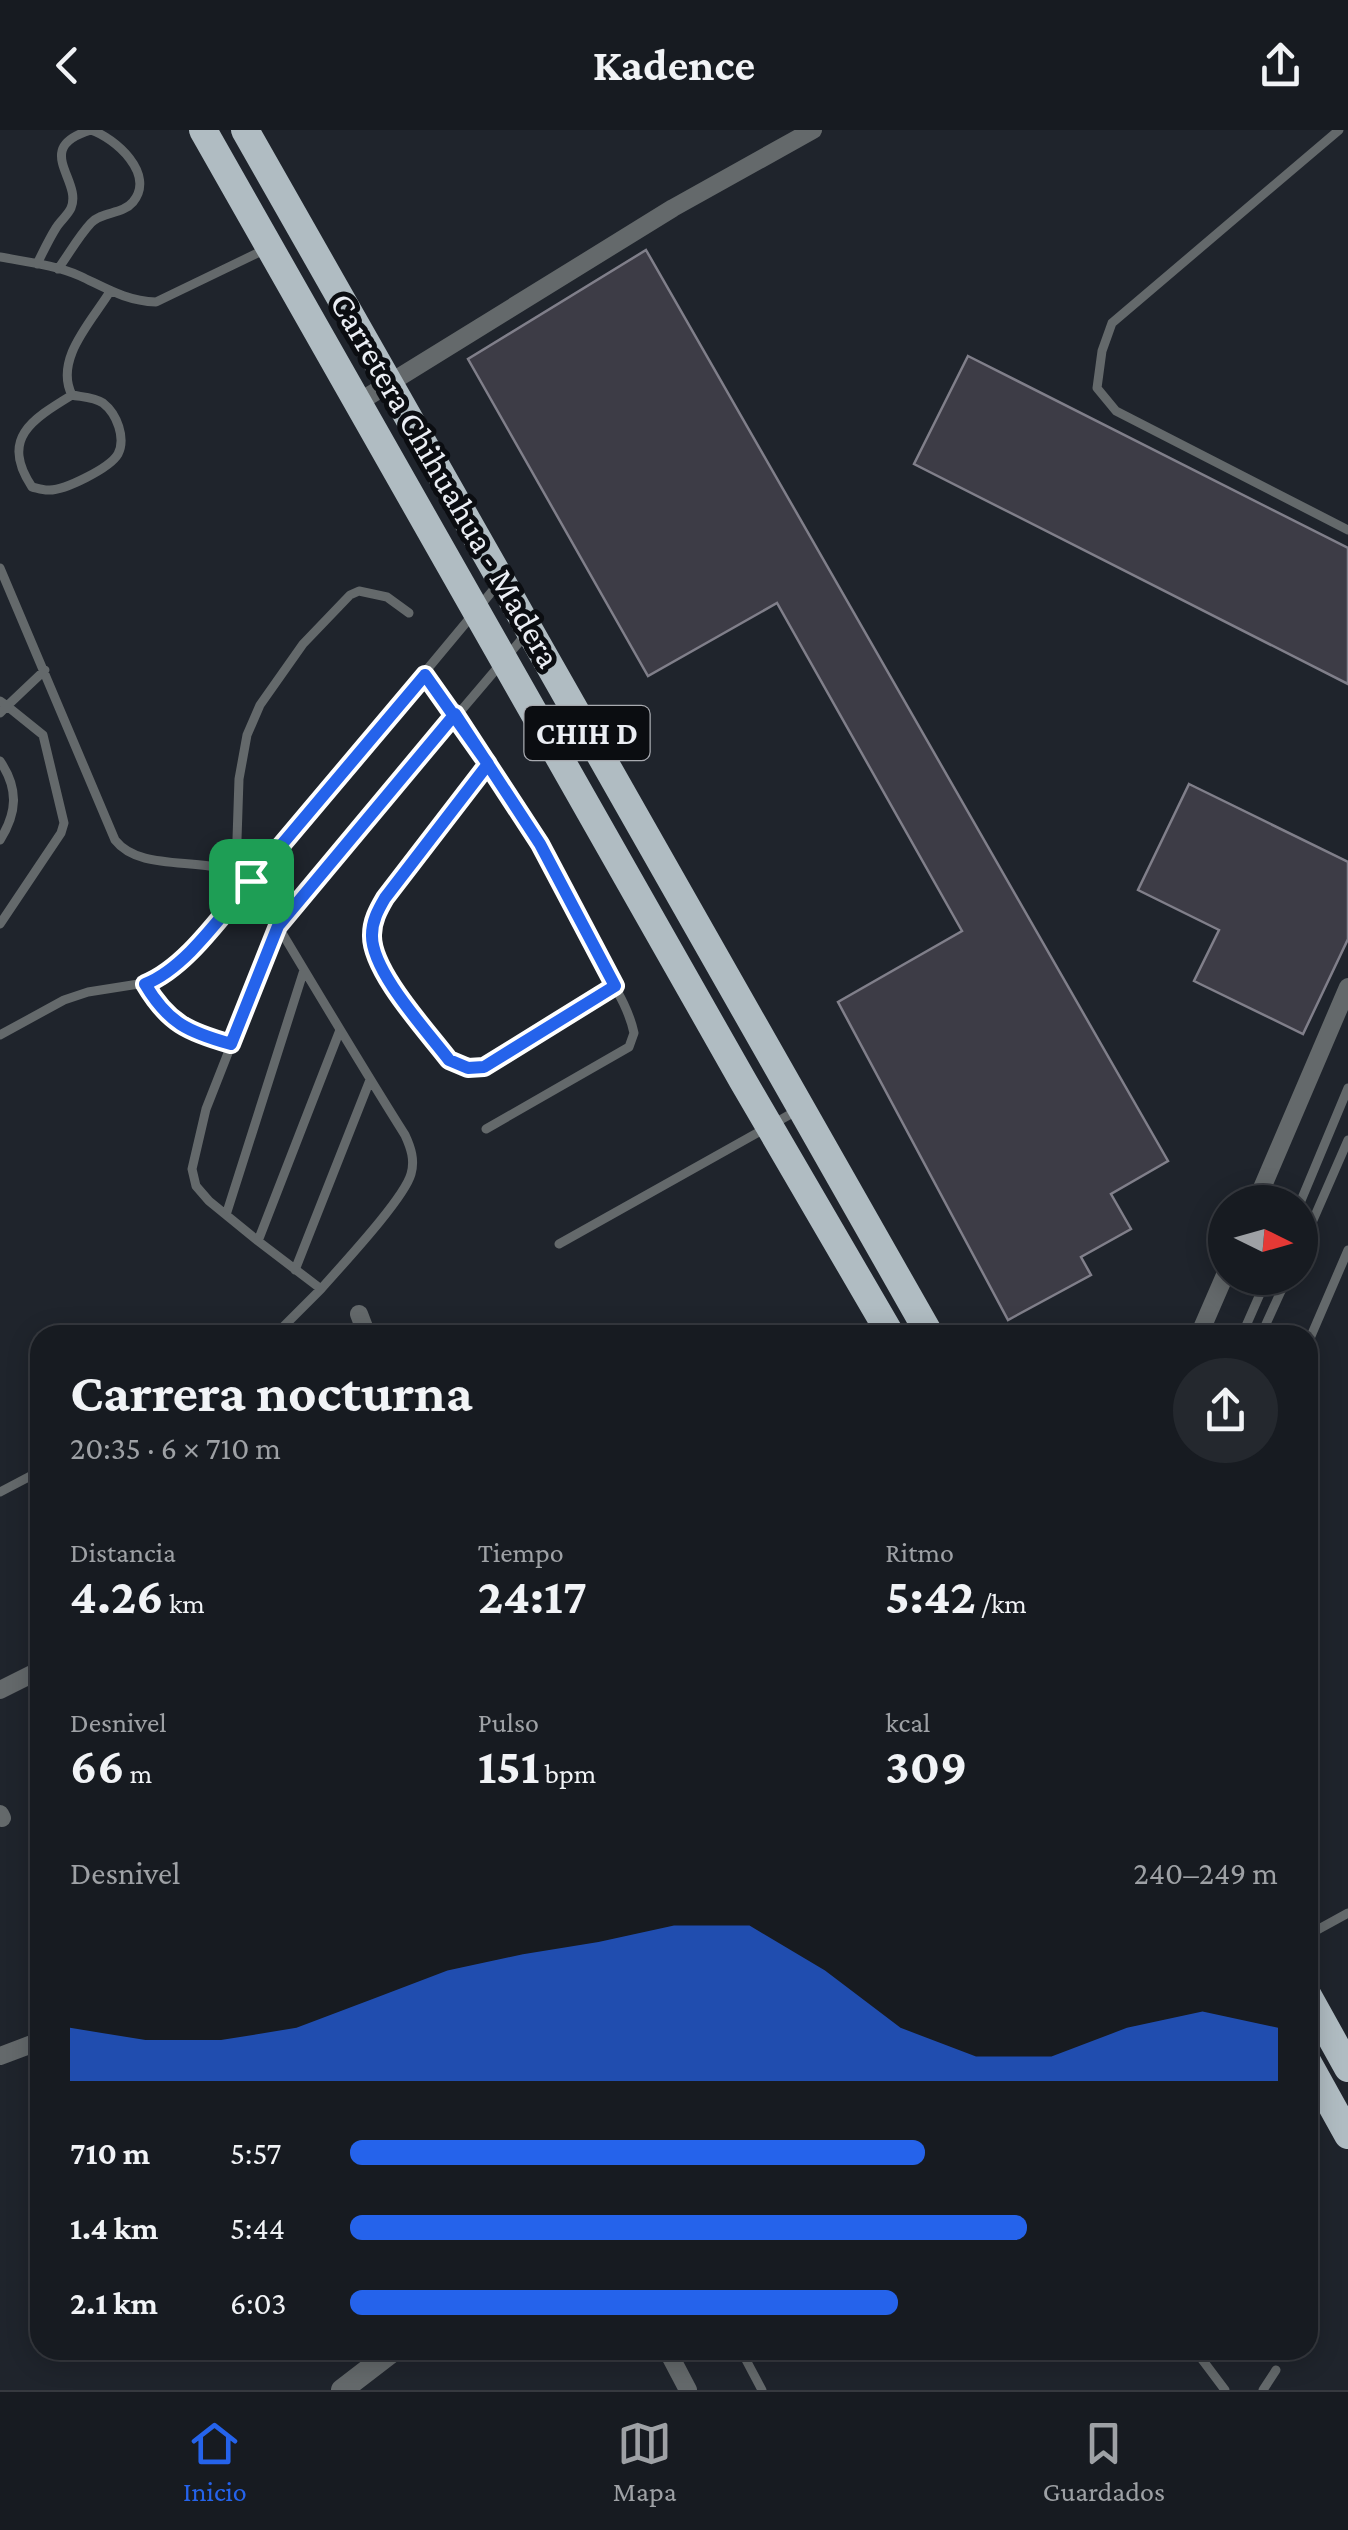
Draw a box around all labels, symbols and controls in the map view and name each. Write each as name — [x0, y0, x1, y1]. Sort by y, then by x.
icon: back — [40, 38, 95, 93]
icon: share — [1253, 38, 1308, 93]
text: Kadence — [593, 40, 755, 90]
street label: Carretera Chihuahua - Madera — [322, 286, 569, 674]
road number: CHIH D — [524, 706, 650, 760]
pin — [209, 839, 294, 924]
icon: arrive — [224, 854, 279, 909]
north arrow — [1208, 1185, 1318, 1295]
map controls — [1208, 1185, 1318, 1295]
button: share — [1173, 1358, 1278, 1463]
text: Carrera nocturna — [70, 1362, 473, 1423]
text: 20:35 · 6 × 710 m — [70, 1430, 281, 1466]
text: Distancia — [70, 1537, 176, 1568]
text: Tiempo — [478, 1537, 564, 1568]
text: Ritmo — [885, 1537, 954, 1568]
text: 4.26 — [70, 1568, 164, 1624]
text: 24:17 — [478, 1568, 587, 1624]
text: 5:42 — [885, 1568, 976, 1624]
text: km — [164, 1588, 205, 1619]
text: /km — [976, 1588, 1027, 1619]
text: Desnivel — [70, 1707, 167, 1738]
text: Pulso — [478, 1707, 539, 1738]
text: kcal — [885, 1707, 930, 1738]
text: 66 — [70, 1738, 125, 1794]
text: 151 — [478, 1738, 539, 1794]
text: 309 — [885, 1738, 967, 1794]
text: m — [125, 1758, 152, 1789]
text: bpm — [539, 1758, 596, 1789]
text: Desnivel — [70, 1855, 180, 1891]
text: 240–249 m — [1133, 1855, 1278, 1891]
text: 710 m — [70, 2135, 150, 2171]
text: 5:57 — [230, 2135, 281, 2171]
text: 1.4 km — [70, 2210, 158, 2246]
text: 5:44 — [230, 2210, 285, 2246]
text: 2.1 km — [70, 2285, 158, 2321]
text: 6:03 — [230, 2285, 287, 2321]
tab: Inicio — [183, 2416, 247, 2507]
tab: Mapa — [613, 2416, 677, 2507]
tab: Guardados — [1043, 2416, 1165, 2507]

